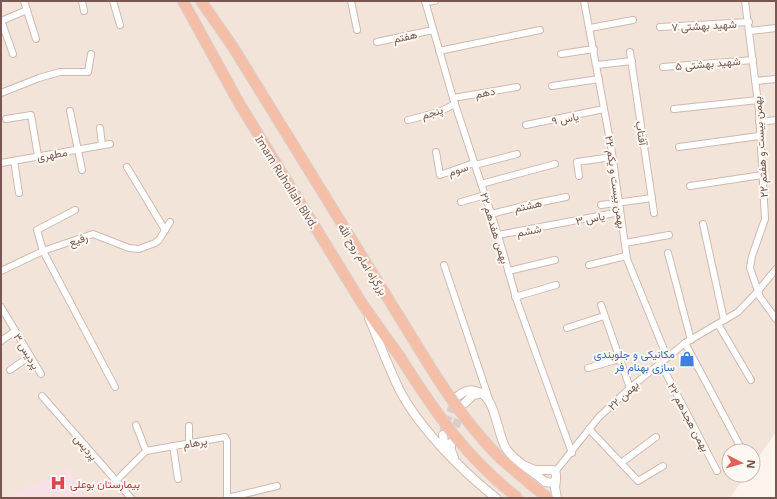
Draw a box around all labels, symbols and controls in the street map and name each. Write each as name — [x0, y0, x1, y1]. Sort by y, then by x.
street label: شهید بهشتی ۷ — [671, 16, 737, 34]
street label: هفتم — [392, 26, 419, 47]
street label: شهید بهشتی ۵ — [675, 53, 742, 73]
street label: دهم — [474, 83, 496, 102]
street label: ۲۲ بهمن بیست و هفتم — [749, 96, 772, 198]
street label: پنجم — [419, 102, 445, 123]
street label: یاس ۹ — [550, 108, 580, 128]
street label: آفتاب — [633, 120, 651, 147]
street label: Imam Ruhollah Blvd. — [252, 133, 322, 231]
street label: ۲۲ بهمن بیست و یکم — [601, 135, 630, 230]
street label: مطهری — [36, 144, 69, 164]
street label: سوم — [446, 159, 470, 180]
street label: ۲۲ بهمن هفدهم — [476, 191, 513, 266]
street label: هشتم — [513, 195, 544, 216]
street label: یاس ۳ — [574, 208, 606, 228]
street label: بزرگراه امام روح الله — [334, 220, 391, 298]
street label: ششم — [515, 220, 543, 241]
street label: رفیع — [66, 229, 90, 250]
street label: پردیس ۳ — [10, 330, 44, 373]
place label: مکانیکی و جلوبندی سازی بهنام فر — [594, 346, 675, 375]
shop icon: مکانیکی و جلوبندی سازی بهنام فر — [678, 350, 696, 368]
street label: ۲۲ بهمن — [604, 377, 642, 413]
street label: ۲۲ بهمن هجدهم — [664, 380, 713, 454]
street label: پردیس — [70, 431, 101, 464]
street label: پرهام — [182, 432, 209, 452]
north arrow — [721, 443, 761, 483]
text: N — [744, 459, 759, 469]
hospital icon: بیمارستان بوعلی — [49, 474, 67, 492]
place label: بیمارستان بوعلی — [70, 476, 140, 491]

